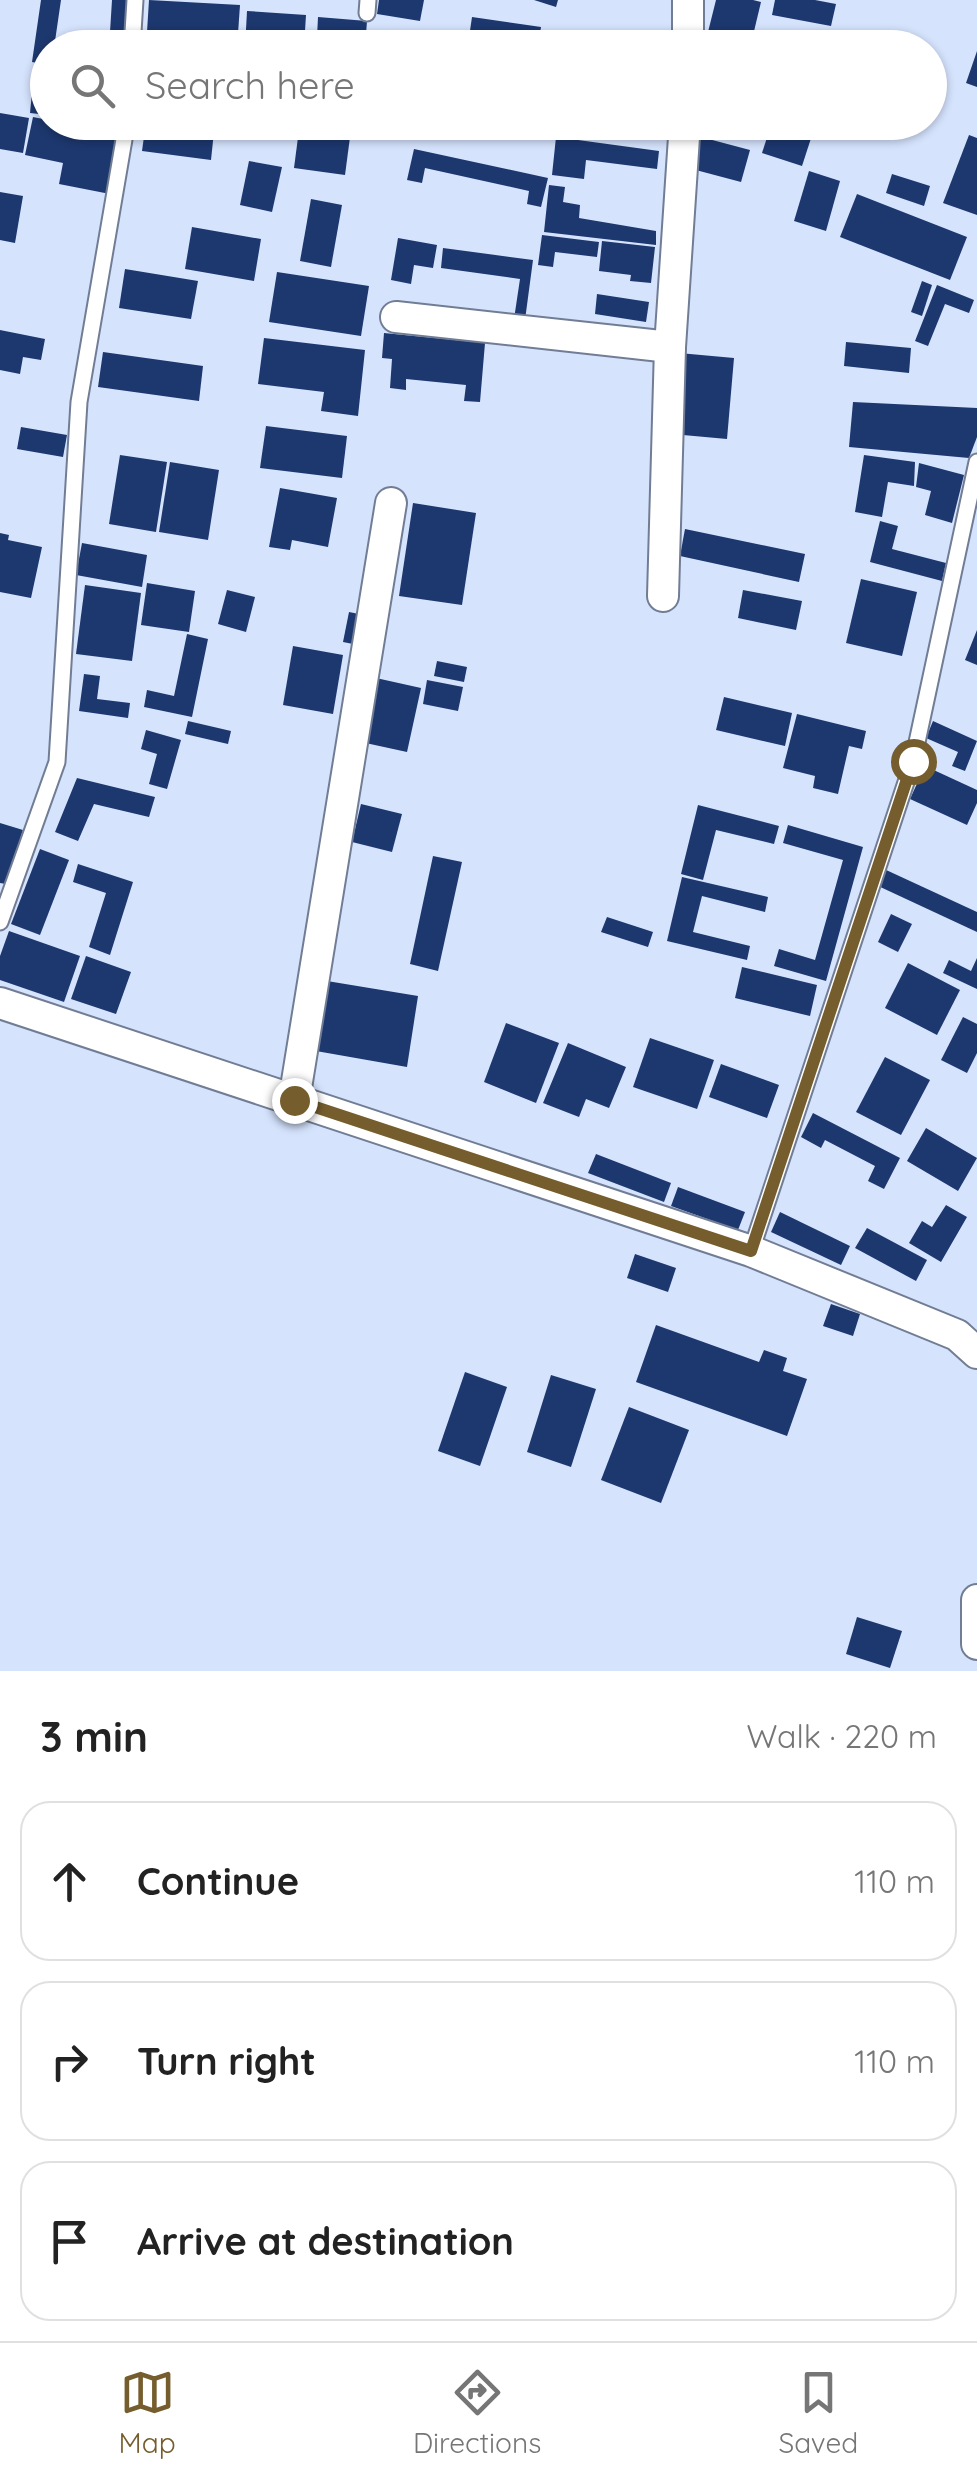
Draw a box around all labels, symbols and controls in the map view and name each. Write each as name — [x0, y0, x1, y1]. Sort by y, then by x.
search box — [30, 30, 947, 140]
icon: search — [65, 58, 120, 113]
text: Search here — [145, 61, 355, 109]
route start — [891, 739, 937, 785]
route end — [272, 1078, 318, 1124]
text: 3 min — [40, 1710, 148, 1763]
text: Walk · 220 m — [746, 1716, 937, 1756]
icon: ahead — [42, 1854, 97, 1909]
text: Continue — [137, 1857, 299, 1905]
text: 110 m — [854, 1861, 935, 1901]
icon: right — [42, 2034, 97, 2089]
text: Turn right — [137, 2037, 316, 2085]
text: 110 m — [854, 2041, 935, 2081]
icon: arrive — [42, 2214, 97, 2269]
text: Arrive at destination — [137, 2217, 514, 2265]
tab: Map — [119, 2365, 176, 2460]
tab: Directions — [413, 2365, 541, 2460]
tab: Saved — [779, 2365, 858, 2460]

